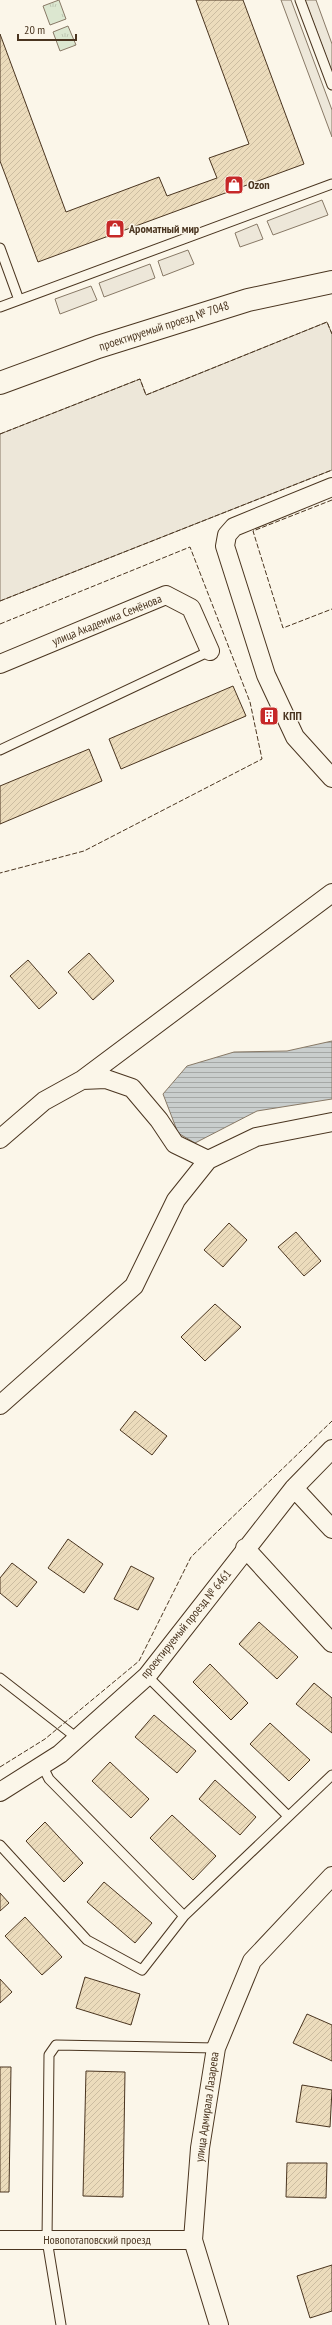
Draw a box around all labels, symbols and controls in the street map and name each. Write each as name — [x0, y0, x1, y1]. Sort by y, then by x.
scale bar — [18, 16, 76, 42]
text: 20 m — [24, 22, 45, 37]
shop icon: Ozon — [223, 174, 245, 196]
place label: Ozon — [248, 177, 270, 192]
shop icon: Ароматный мир — [104, 218, 126, 240]
place label: Ароматный мир — [128, 221, 200, 236]
street label: проектируемый проезд № 7048 — [97, 297, 231, 354]
street label: улица Академика Семёнова — [50, 591, 164, 648]
building icon: КПП — [258, 705, 280, 727]
place label: КПП — [283, 708, 302, 723]
street label: проектируемый проезд № 6461 — [137, 1566, 234, 1681]
street label: улица Адмирала Лазарева — [191, 2051, 222, 2163]
street label: Новопотаповский проезд — [43, 2232, 152, 2247]

